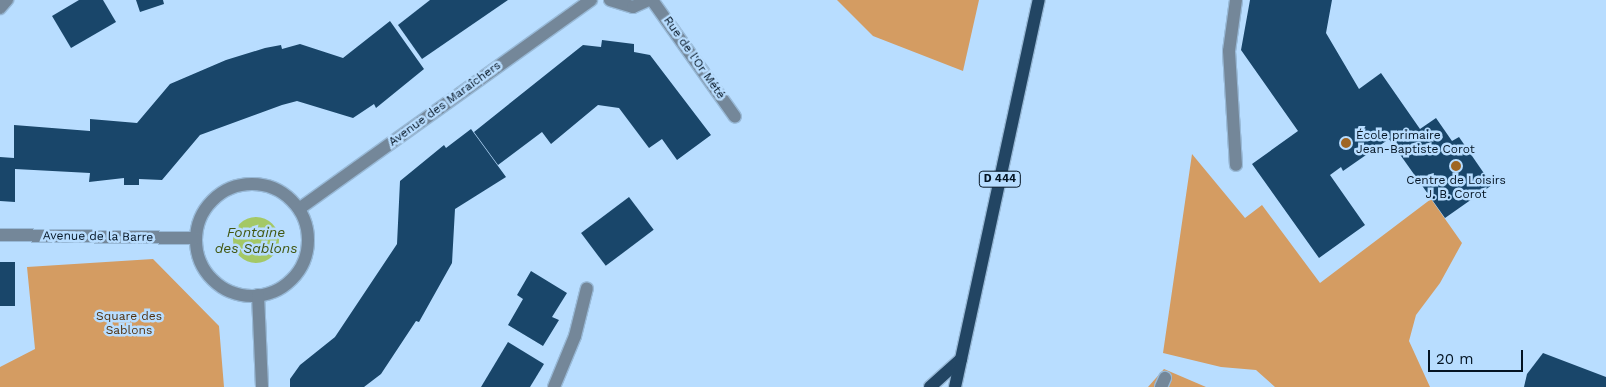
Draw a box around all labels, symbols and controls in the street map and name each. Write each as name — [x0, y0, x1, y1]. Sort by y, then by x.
street label: Rue de l'Or Mété — [660, 14, 728, 102]
street label: Avenue des Maraîchers — [386, 58, 504, 150]
place label: École primaire Jean-Baptiste Corot — [1356, 129, 1475, 157]
marker: École primaire Jean-Baptiste Corot — [1340, 137, 1352, 149]
marker: Centre de Loisirs J. B. Corot — [1450, 160, 1462, 172]
road number: D 444 — [979, 170, 1021, 188]
place label: Centre de Loisirs J. B. Corot — [1406, 174, 1506, 202]
water label: Fontaine des Sablons — [215, 224, 297, 256]
street label: Avenue de la Barre — [42, 229, 154, 245]
park label: Square des Sablons — [96, 310, 162, 338]
scale bar — [1431, 340, 1526, 372]
text: 20 m — [1436, 350, 1474, 368]

